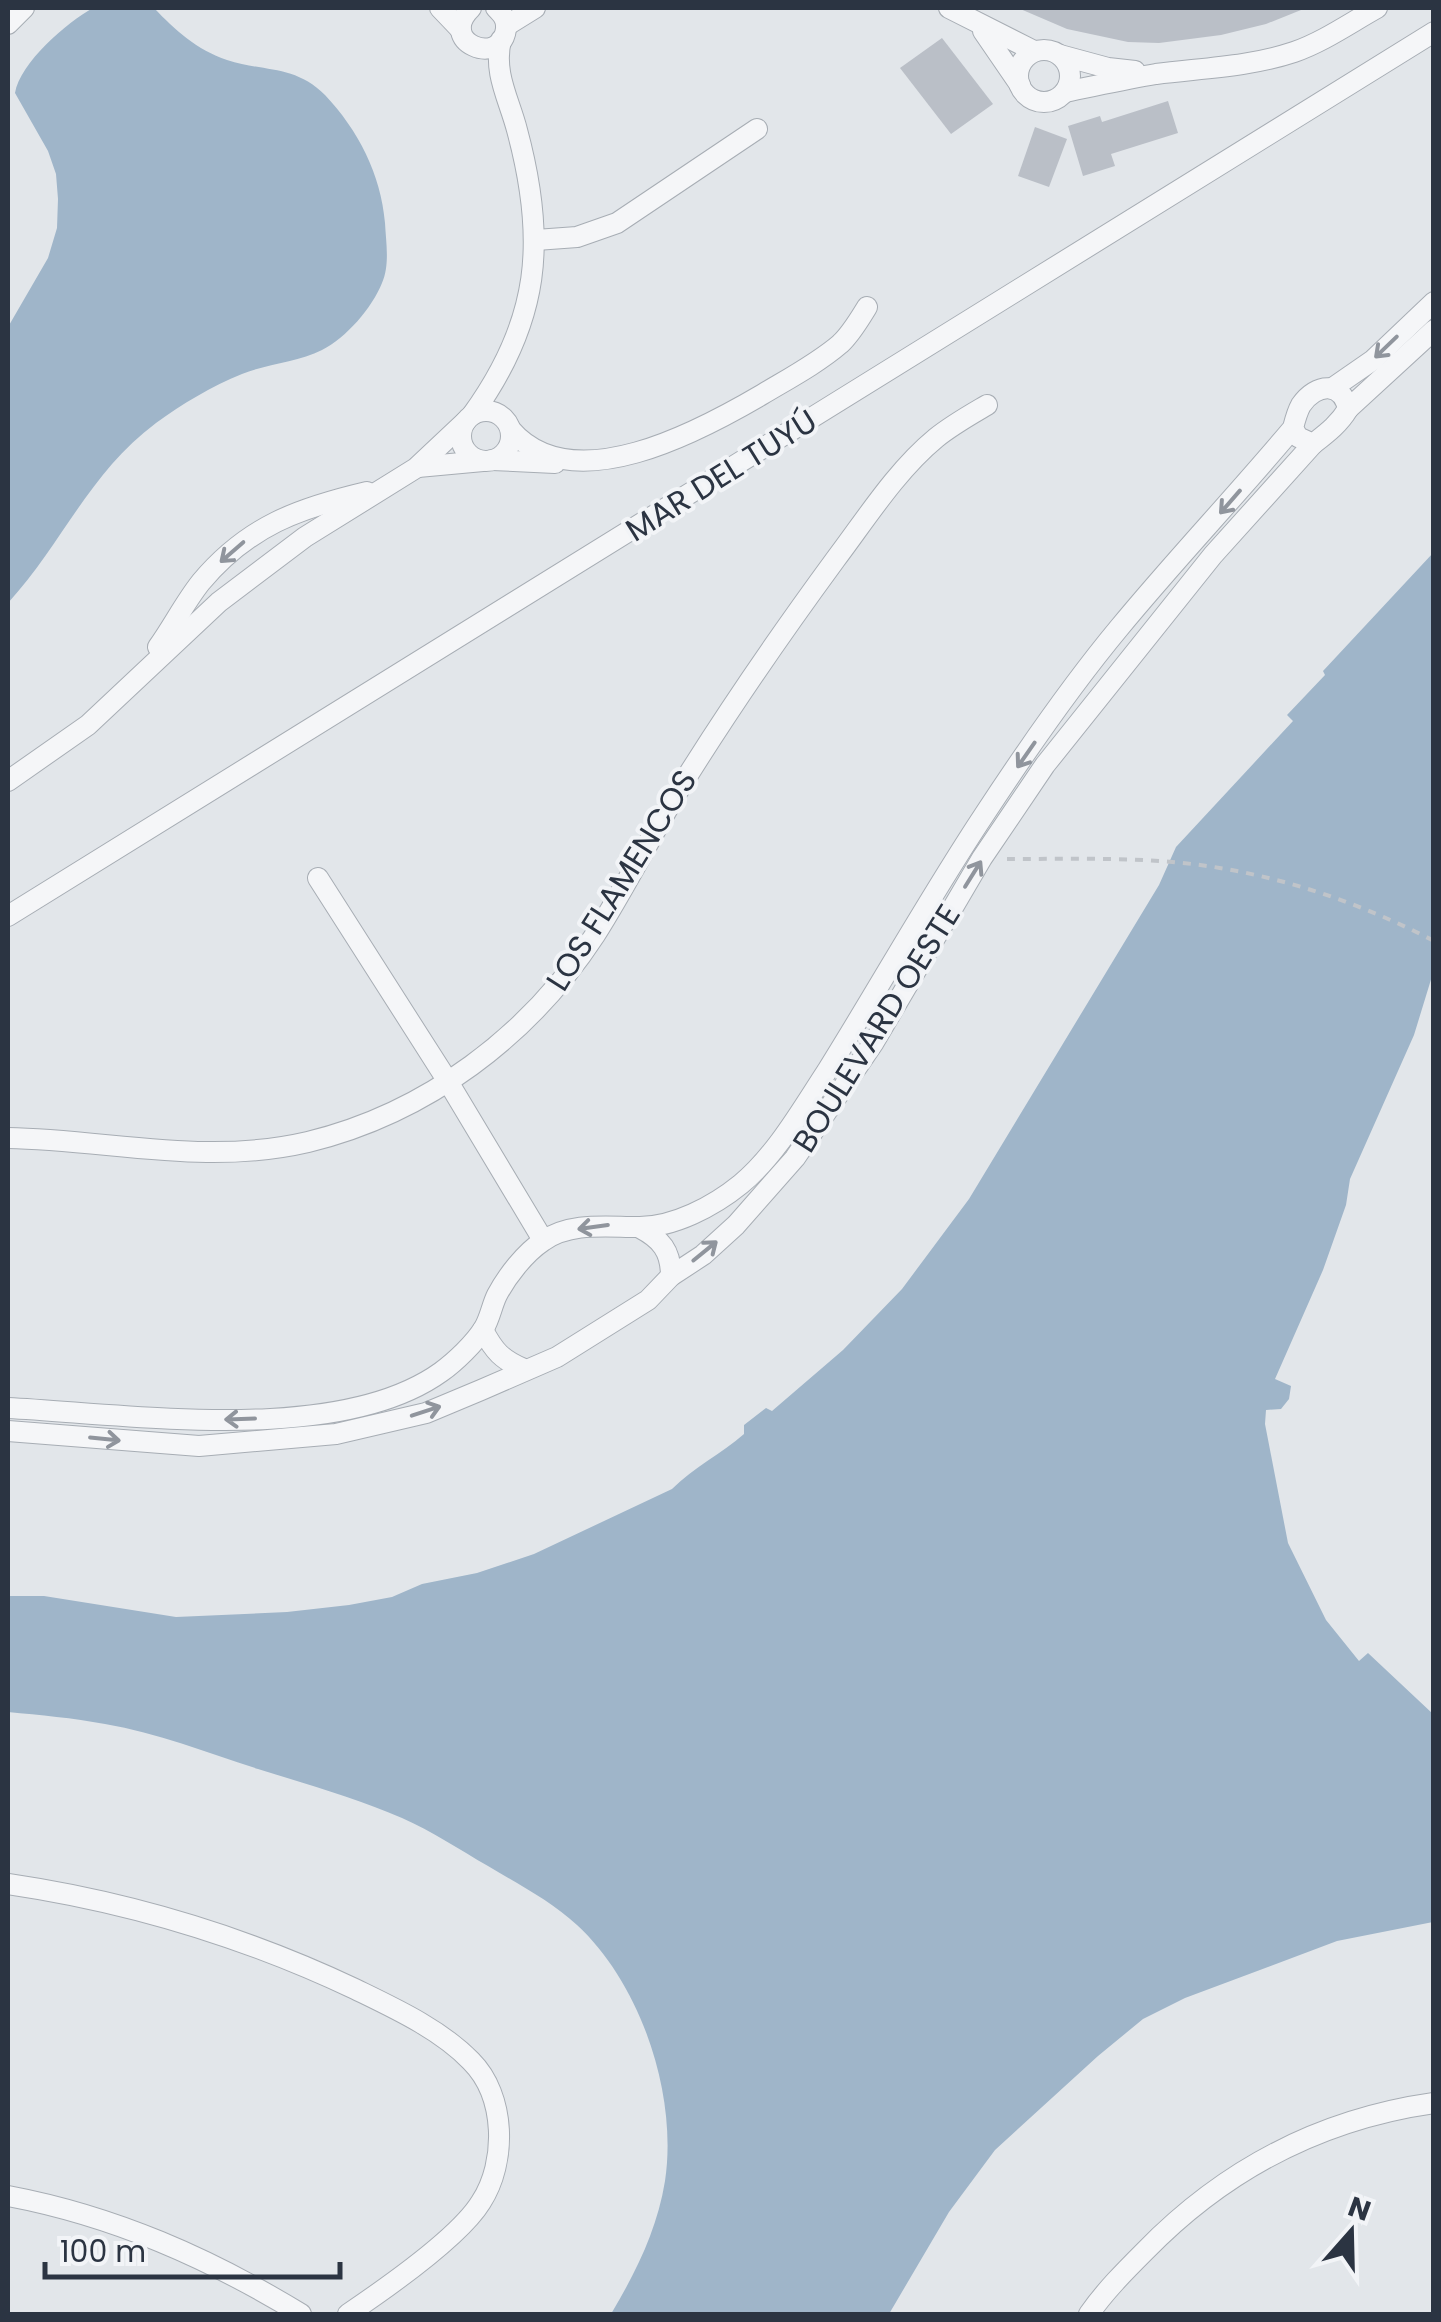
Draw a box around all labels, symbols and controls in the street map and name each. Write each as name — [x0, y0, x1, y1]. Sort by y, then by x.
one-way arrow — [1374, 335, 1399, 358]
street label: MAR DEL TUYÚ — [617, 398, 825, 552]
one-way arrow — [1219, 489, 1241, 515]
one-way arrow — [220, 541, 245, 564]
one-way arrow — [1016, 741, 1037, 768]
street label: LOS FLAMENCOS — [535, 761, 707, 999]
one-way arrow — [963, 860, 983, 889]
street label: BOULEVARD OESTE — [782, 895, 970, 1161]
one-way arrow — [577, 1218, 610, 1236]
one-way arrow — [692, 1240, 718, 1262]
one-way arrow — [410, 1401, 441, 1419]
one-way arrow — [225, 1409, 257, 1428]
one-way arrow — [88, 1430, 120, 1449]
north arrow — [1301, 2182, 1401, 2282]
text: N — [1343, 2187, 1376, 2231]
scale bar — [45, 2217, 340, 2279]
text: 100 m — [60, 2230, 146, 2273]

